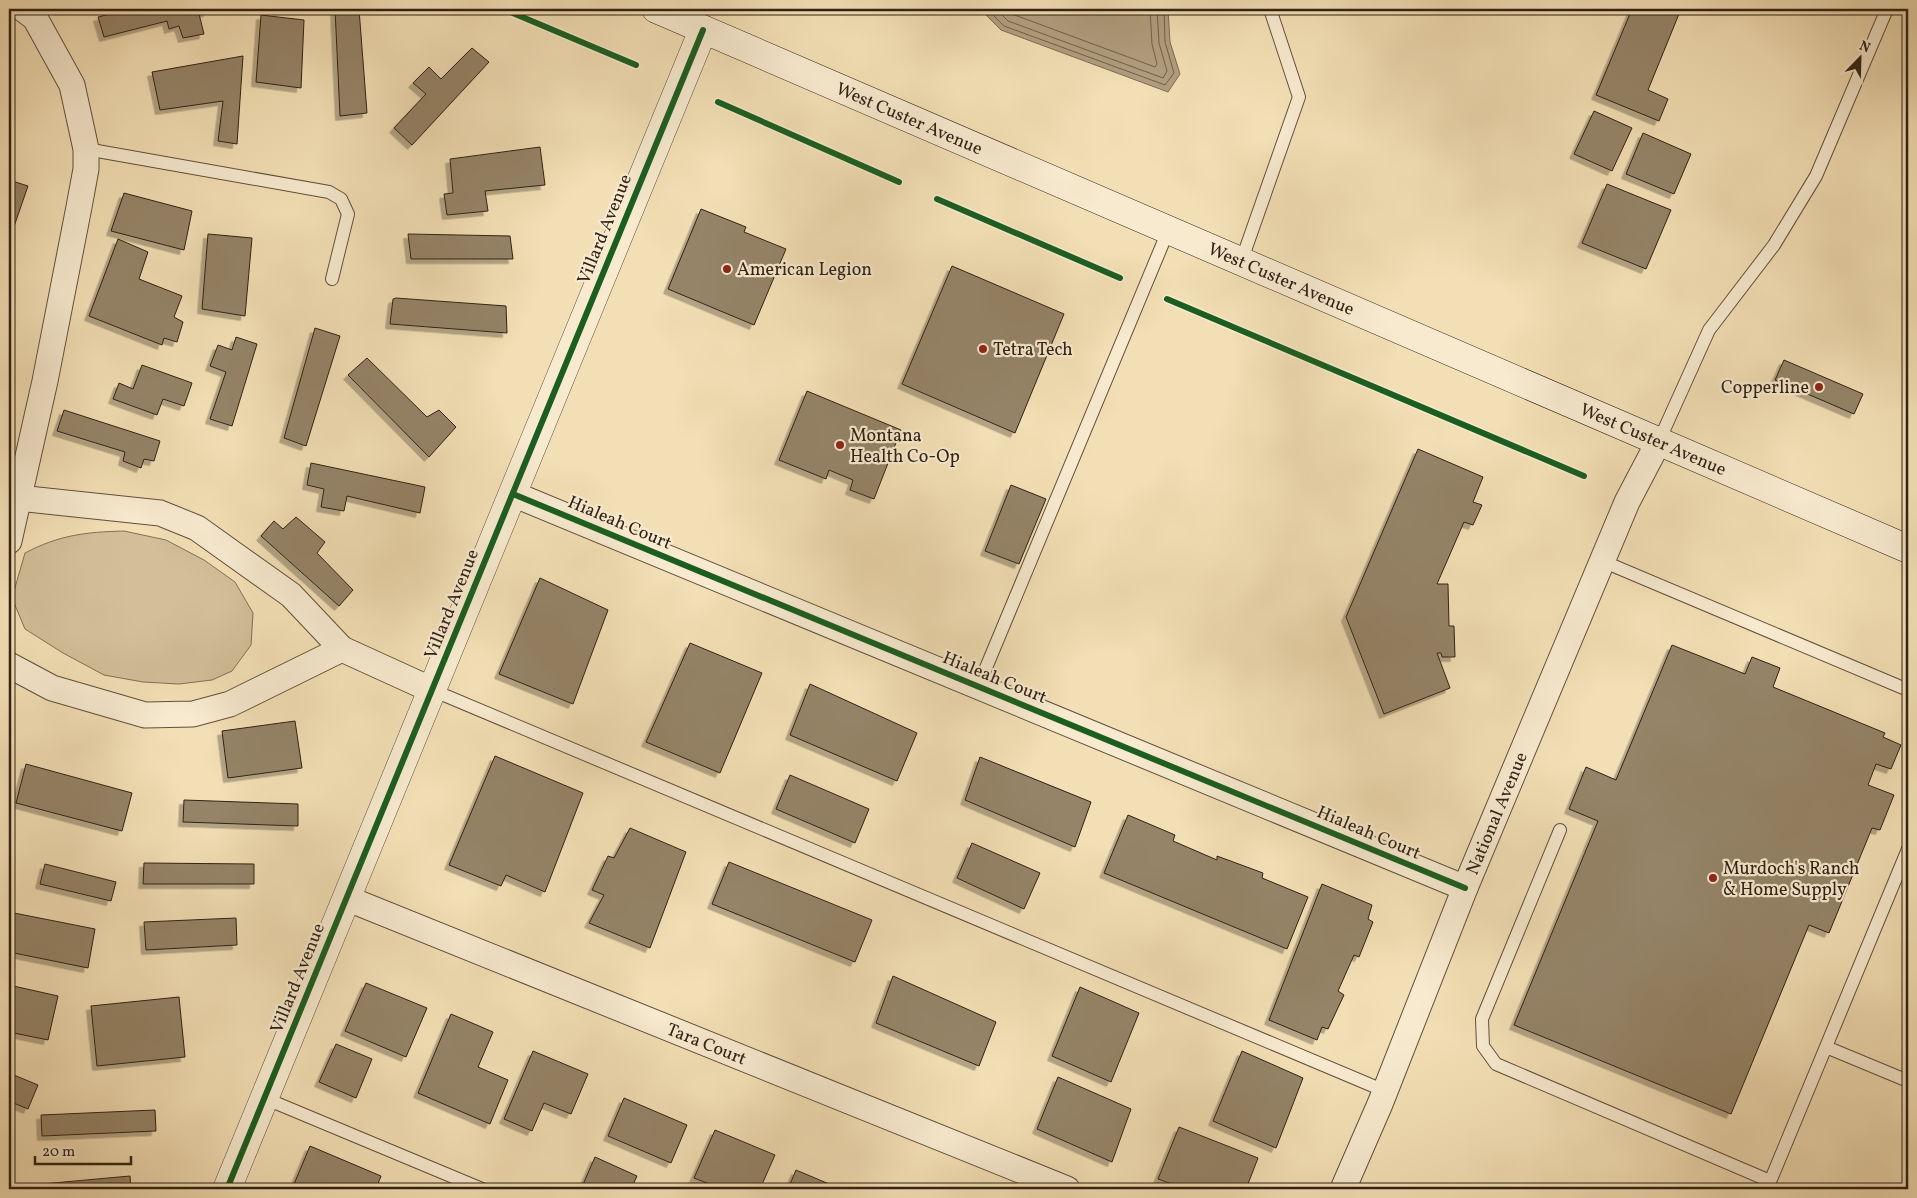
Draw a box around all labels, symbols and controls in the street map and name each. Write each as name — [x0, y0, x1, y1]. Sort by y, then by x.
north arrow — [1834, 32, 1884, 82]
text: N — [1856, 37, 1873, 58]
street label: West Custer Avenue — [832, 77, 986, 162]
street label: Villard Avenue — [572, 171, 639, 288]
street label: West Custer Avenue — [1204, 237, 1358, 323]
place label: American Legion — [737, 258, 872, 283]
marker: American Legion — [721, 263, 733, 275]
place label: Tetra Tech — [993, 338, 1073, 363]
marker: Tetra Tech — [977, 343, 989, 355]
place label: Copperline — [1721, 376, 1809, 401]
marker: Copperline — [1813, 381, 1825, 393]
street label: West Custer Avenue — [1575, 398, 1730, 483]
place label: Montana Health Co-Op — [850, 424, 960, 470]
marker: Montana Health Co-Op — [834, 439, 846, 451]
street label: Hialeah Court — [564, 490, 675, 556]
street label: Villard Avenue — [419, 546, 486, 663]
street label: Hialeah Court — [939, 646, 1050, 711]
street label: National Avenue — [1461, 748, 1535, 879]
street label: Hialeah Court — [1313, 800, 1424, 866]
place label: Murdoch's Ranch & Home Supply — [1723, 857, 1860, 903]
marker: Murdoch's Ranch & Home Supply — [1707, 872, 1719, 884]
street label: Villard Avenue — [265, 920, 332, 1037]
street label: Tara Court — [663, 1018, 750, 1072]
scale bar — [35, 1133, 131, 1165]
text: 20 m — [42, 1142, 75, 1163]

